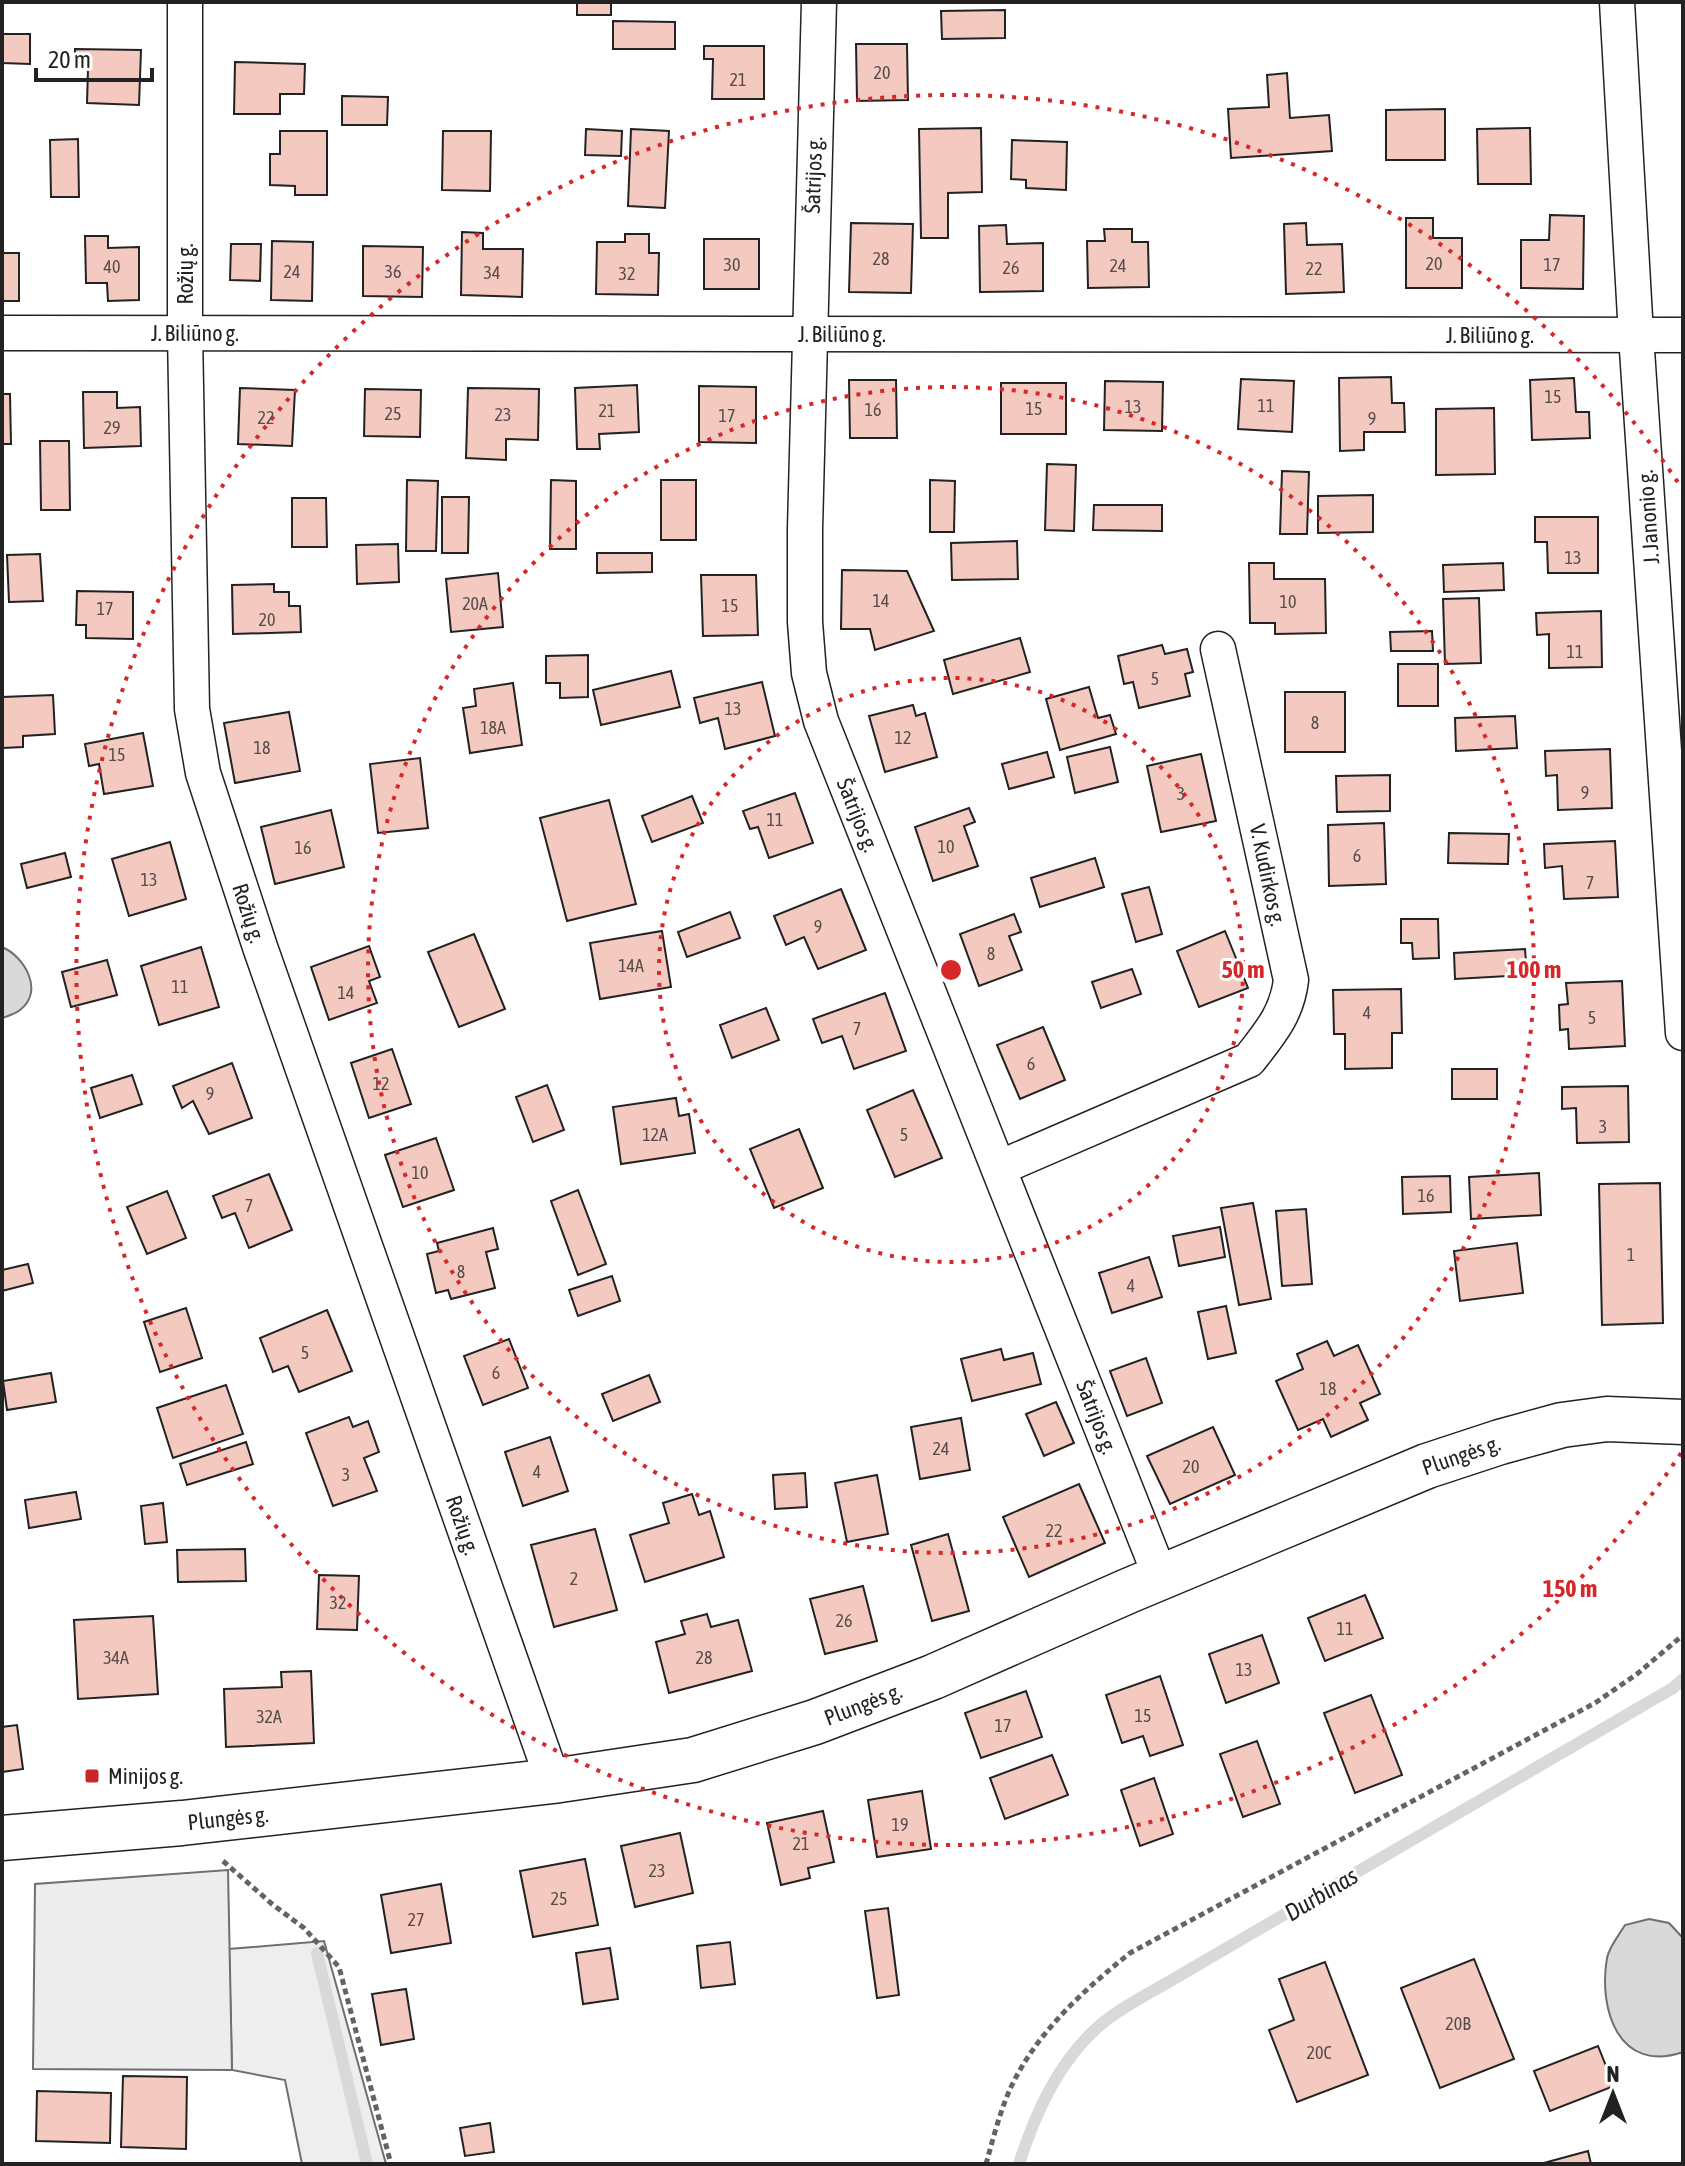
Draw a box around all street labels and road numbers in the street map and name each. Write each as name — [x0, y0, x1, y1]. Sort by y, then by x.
street label: Šatrijos g. — [799, 136, 827, 214]
street label: Rožių g. — [172, 243, 198, 305]
street label: J. Biliūno g. — [151, 320, 239, 346]
street label: J. Biliūno g. — [798, 321, 886, 347]
street label: J. Biliūno g. — [1446, 322, 1534, 348]
street label: J. Janonio g. — [1632, 469, 1664, 565]
street label: Šatrijos g. — [832, 774, 884, 856]
street label: V. Kudirkos g. — [1245, 822, 1292, 929]
street label: Rožių g. — [227, 880, 271, 946]
street label: Šatrijos g. — [1071, 1376, 1123, 1458]
street label: Plungės g. — [1418, 1429, 1504, 1480]
street label: Rožių g. — [441, 1492, 485, 1558]
street label: Plungės g. — [820, 1677, 906, 1731]
street label: Plungės g. — [186, 1801, 270, 1835]

